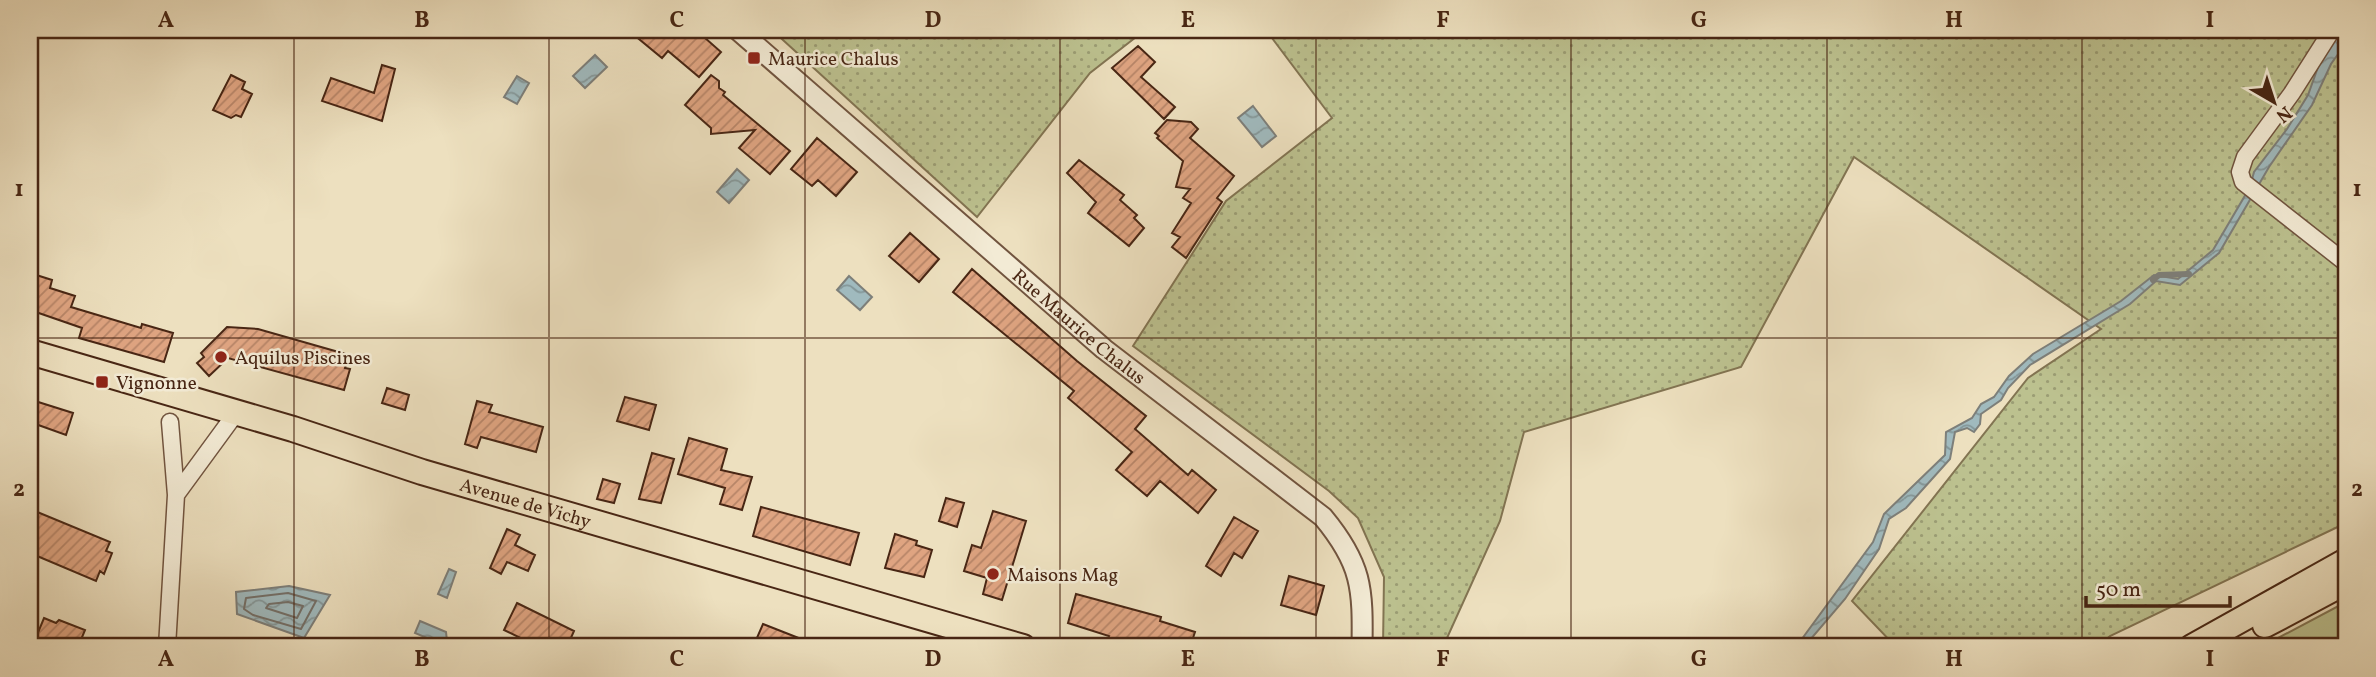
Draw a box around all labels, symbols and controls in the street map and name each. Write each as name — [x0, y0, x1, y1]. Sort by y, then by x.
text: A — [158, 5, 174, 37]
text: B — [414, 5, 430, 37]
text: C — [670, 5, 684, 37]
text: D — [925, 5, 942, 37]
text: E — [1181, 5, 1195, 37]
text: F — [1436, 5, 1450, 37]
text: G — [1691, 5, 1707, 37]
text: H — [1945, 5, 1963, 37]
text: I — [2206, 5, 2214, 37]
place label: Maurice Chalus — [768, 47, 899, 73]
marker: Maurice Chalus — [746, 50, 762, 66]
north arrow — [2240, 66, 2310, 136]
text: N — [2270, 99, 2297, 128]
text: 1 — [14, 174, 24, 206]
text: 1 — [2352, 174, 2362, 206]
street label: Rue Maurice Chalus — [1006, 264, 1150, 391]
place label: Aquilus Piscines — [235, 346, 371, 372]
marker: Aquilus Piscines — [213, 349, 229, 365]
place label: Vignonne — [116, 371, 197, 397]
marker: Vignonne — [94, 374, 110, 390]
street label: Avenue de Vichy — [456, 473, 594, 536]
text: 2 — [13, 474, 25, 506]
text: 2 — [2351, 474, 2363, 506]
place label: Maisons Mag — [1007, 563, 1118, 589]
scale bar — [2086, 565, 2229, 609]
marker: Maisons Mag — [985, 566, 1001, 582]
text: 50 m — [2096, 576, 2141, 605]
text: A — [158, 644, 174, 676]
text: B — [414, 644, 430, 676]
text: C — [670, 644, 684, 676]
text: D — [925, 644, 942, 676]
text: E — [1181, 644, 1195, 676]
text: F — [1436, 644, 1450, 676]
text: G — [1691, 644, 1707, 676]
text: H — [1945, 644, 1963, 676]
text: I — [2206, 644, 2214, 676]

